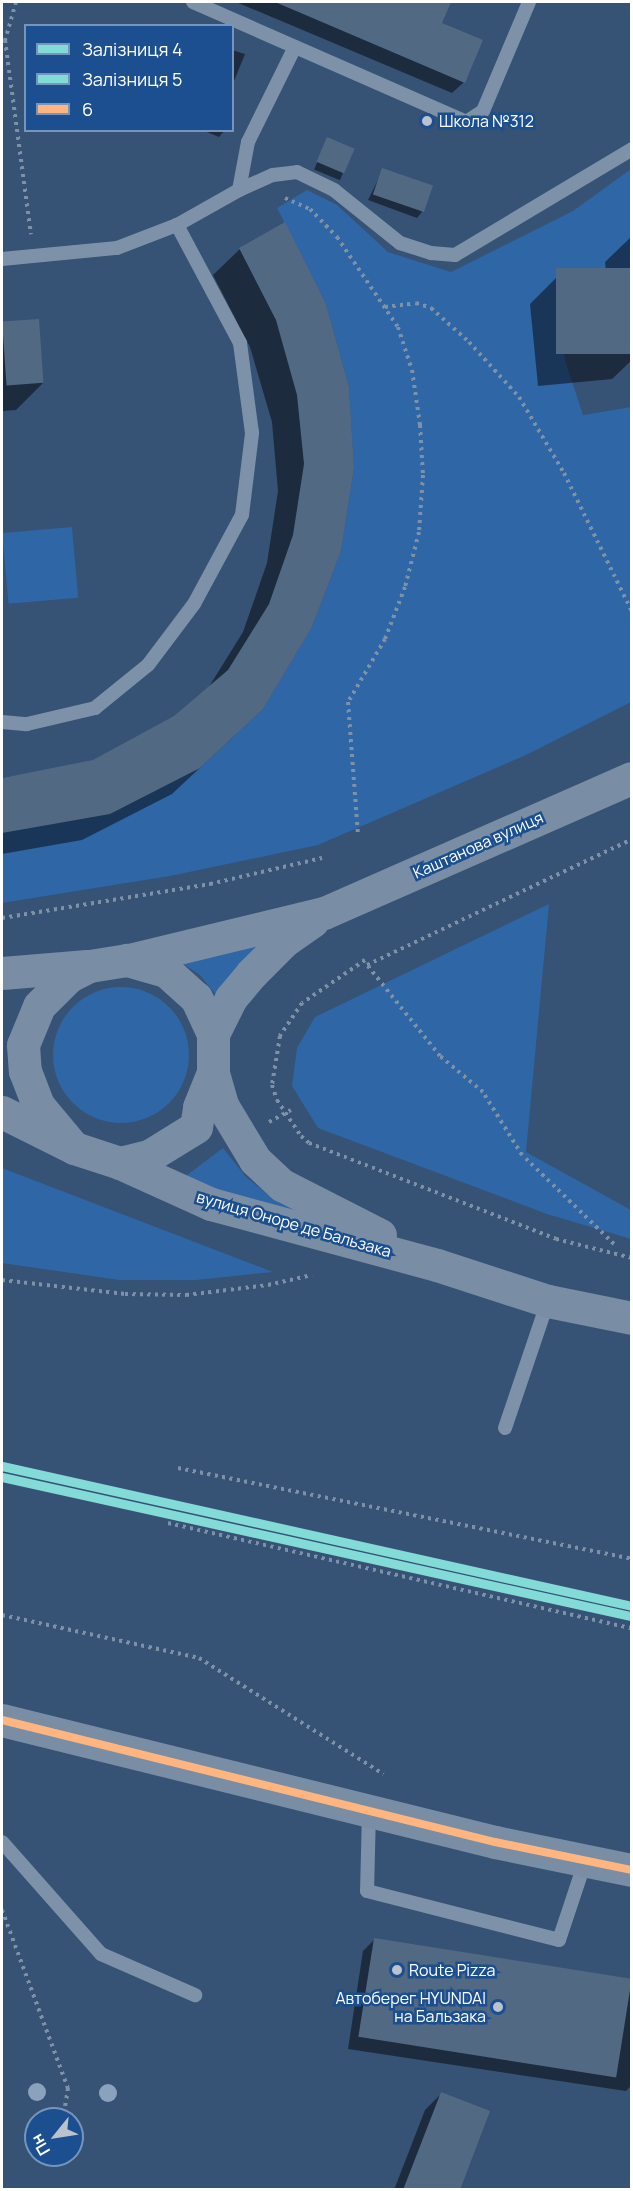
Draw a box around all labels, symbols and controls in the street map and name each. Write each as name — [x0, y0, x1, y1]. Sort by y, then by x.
legend — [24, 24, 234, 132]
text: Залізниця 4 — [82, 37, 183, 61]
text: Залізниця 5 — [82, 67, 182, 91]
text: 6 — [82, 97, 93, 121]
place label: Школа №312 — [439, 111, 534, 131]
marker: Школа №312 — [420, 114, 434, 128]
street label: Каштанова вулиця — [410, 808, 546, 882]
street label: вулиця Оноре де Бальзака — [194, 1187, 394, 1261]
place label: Route Pizza — [409, 1960, 495, 1980]
marker: Route Pizza — [390, 1963, 404, 1977]
place label: Автоберег HYUNDAI на Бальзака — [335, 1988, 486, 2026]
marker: Автоберег HYUNDAI на Бальзака — [491, 2000, 505, 2014]
north arrow — [24, 2107, 84, 2167]
text: Пн — [25, 2130, 55, 2160]

